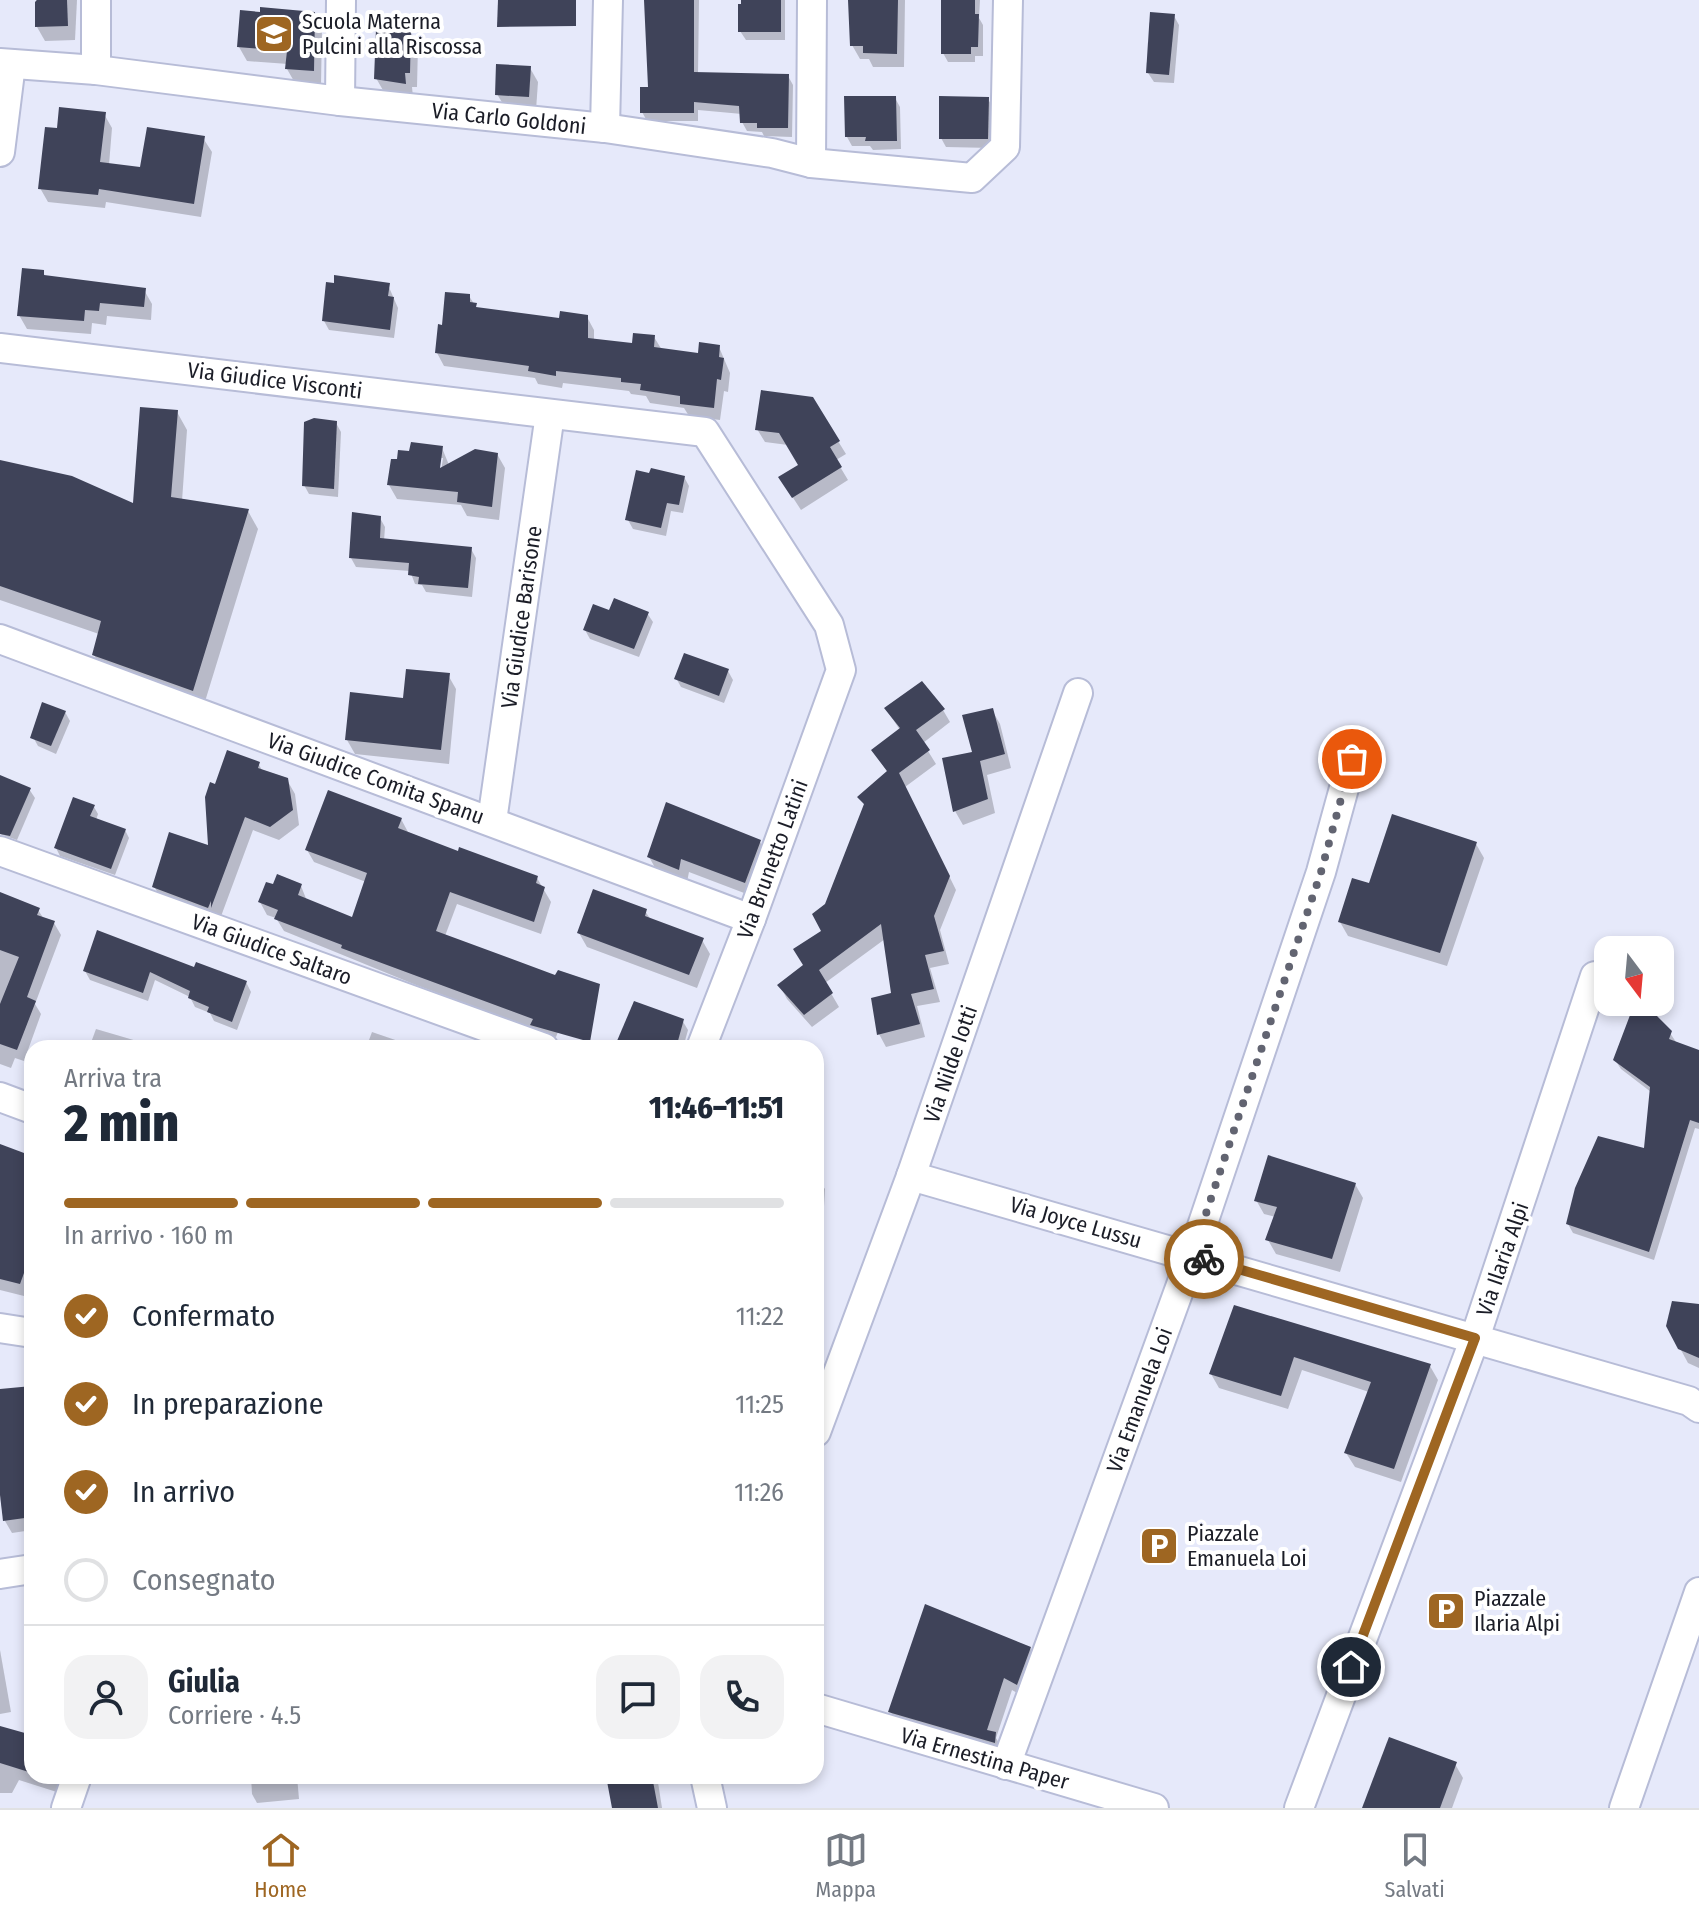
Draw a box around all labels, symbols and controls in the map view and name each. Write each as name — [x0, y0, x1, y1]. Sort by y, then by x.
place label: Scuola Materna Pulcini alla Riscossa — [302, 8, 482, 60]
school or university icon: Scuola Materna Pulcini alla Riscossa — [253, 13, 295, 55]
street label: Via Carlo Goldoni — [430, 97, 587, 140]
street label: Via Giudice Visconti — [186, 356, 364, 405]
street label: Via Giudice Barisone — [495, 524, 548, 710]
pin — [1318, 725, 1386, 793]
street label: Via Giudice Comita Spanu — [264, 727, 488, 830]
icon: bag — [1330, 737, 1374, 781]
street label: Via Brunetto Latini — [731, 776, 814, 942]
street label: Via Giudice Saltaro — [188, 908, 356, 991]
north arrow — [1594, 936, 1674, 1016]
map controls — [1594, 936, 1674, 1016]
street label: Via Nilde Iotti — [918, 1002, 983, 1126]
text: Arriva tra — [64, 1063, 162, 1094]
text: 11:46–11:51 — [649, 1090, 784, 1126]
text: 2 min — [64, 1092, 179, 1155]
street label: Via Joyce Lussu — [1007, 1191, 1145, 1254]
street label: Via Ilaria Alpi — [1470, 1199, 1535, 1320]
courier — [1164, 1219, 1244, 1299]
text: In arrivo · 160 m — [64, 1220, 234, 1251]
icon: bike — [1182, 1237, 1226, 1281]
icon: check — [64, 1294, 108, 1338]
text: Confermato — [132, 1298, 275, 1334]
text: 11:22 — [736, 1301, 784, 1332]
street label: Via Emanuela Loi — [1101, 1324, 1178, 1476]
icon: check — [64, 1382, 108, 1426]
text: In preparazione — [132, 1386, 324, 1422]
text: 11:25 — [735, 1389, 784, 1420]
icon: check — [64, 1470, 108, 1514]
text: In arrivo — [132, 1474, 235, 1510]
text: 11:26 — [734, 1477, 784, 1508]
place label: Piazzale Emanuela Loi — [1187, 1520, 1307, 1572]
parking icon: Piazzale Emanuela Loi — [1138, 1525, 1180, 1567]
text: Consegnato — [132, 1562, 276, 1598]
place label: Piazzale Ilaria Alpi — [1474, 1585, 1560, 1637]
parking icon: Piazzale Ilaria Alpi — [1425, 1590, 1467, 1632]
pin — [1317, 1633, 1385, 1701]
icon: home — [1329, 1645, 1373, 1689]
button: person — [64, 1655, 148, 1739]
button: chat — [596, 1655, 680, 1739]
button: phone — [700, 1655, 784, 1739]
text: Giulia — [168, 1664, 240, 1700]
text: Corriere · 4.5 — [168, 1700, 301, 1731]
street label: Via Ernestina Paper — [898, 1722, 1073, 1796]
tab: Home — [254, 1828, 307, 1903]
tab: Mappa — [816, 1828, 876, 1903]
tab: Salvati — [1385, 1828, 1445, 1903]

